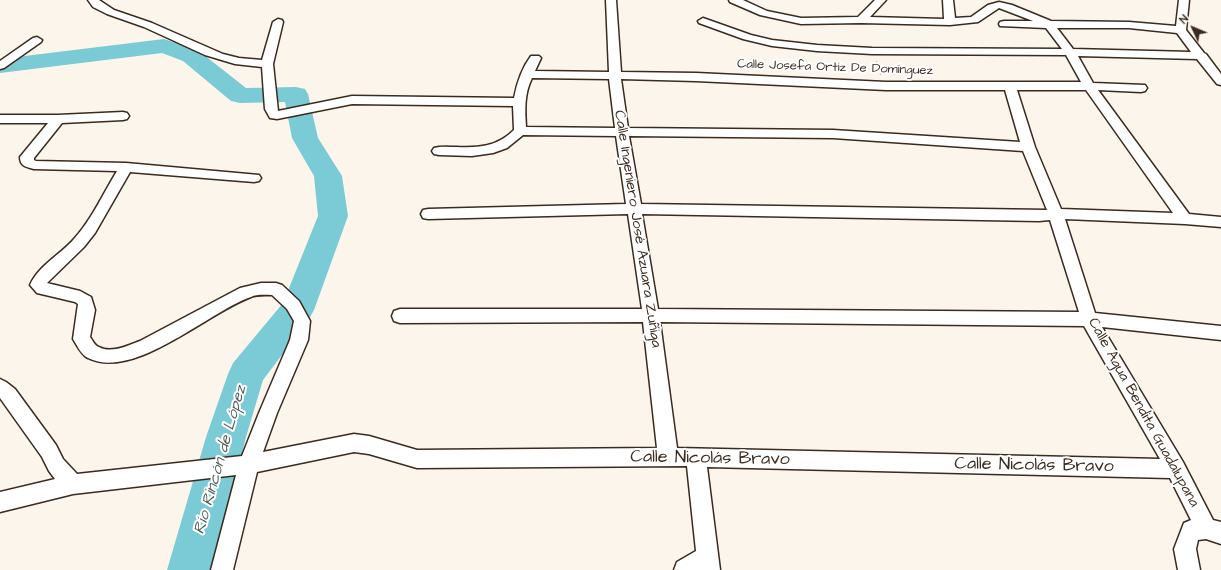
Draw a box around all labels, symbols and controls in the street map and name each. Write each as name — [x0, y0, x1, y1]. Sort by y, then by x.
north arrow — [1173, 8, 1213, 48]
text: N — [1176, 12, 1192, 27]
street label: Calle Josefa Ortiz De Domínguez — [737, 57, 933, 79]
street label: Calle Ingeniero José Azuara Zuñiga — [609, 109, 665, 349]
street label: Calle Agua Bendita Guadalupana — [1083, 315, 1203, 511]
water label: Río Rincón de López — [191, 384, 251, 536]
street label: Calle Nicolás Bravo — [630, 447, 790, 471]
street label: Calle Nicolás Bravo — [954, 454, 1114, 478]

